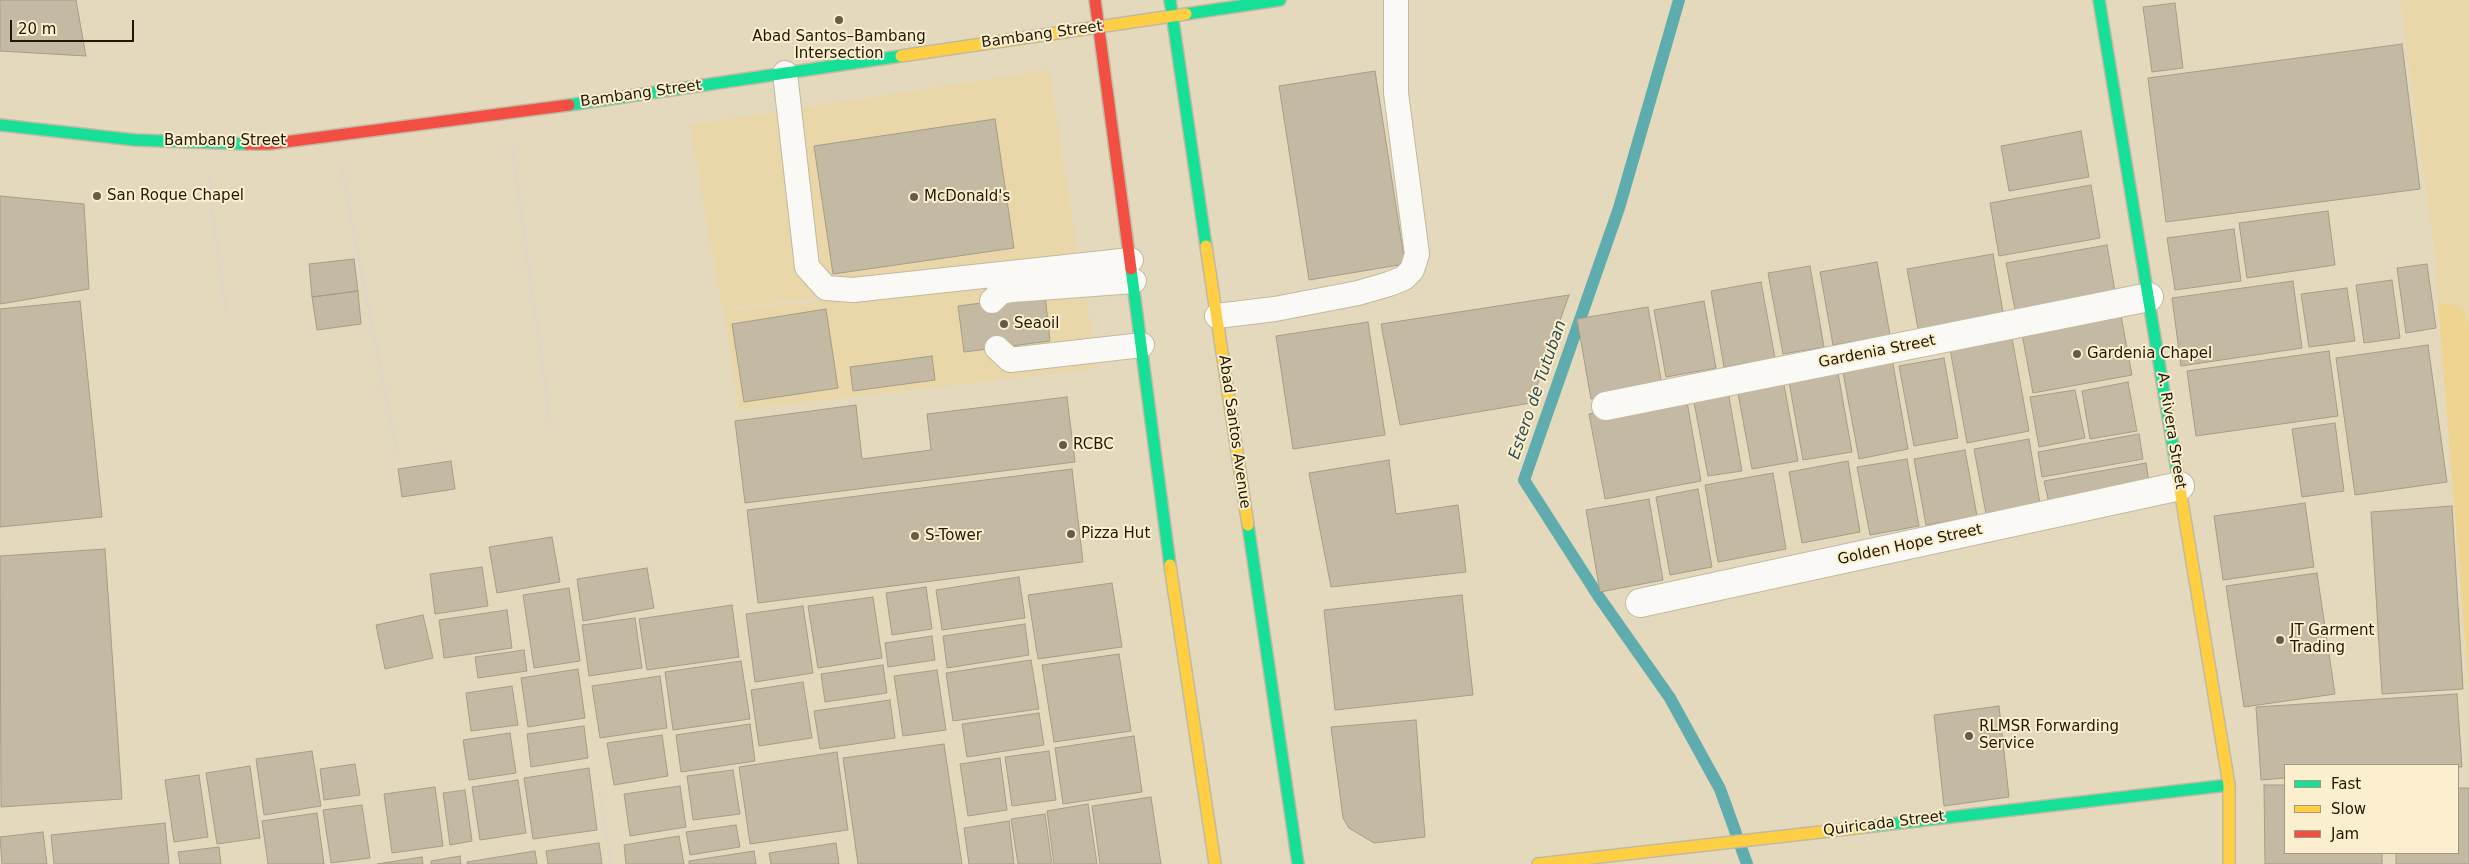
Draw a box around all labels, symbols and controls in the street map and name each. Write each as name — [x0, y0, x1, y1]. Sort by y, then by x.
scale bar — [12, 10, 136, 42]
marker: Abad Santos–Bambang Intersection — [833, 14, 845, 26]
street label: Bambang Street — [980, 18, 1104, 52]
text: 20 m — [18, 20, 56, 38]
place label: Abad Santos–Bambang Intersection — [752, 28, 926, 63]
street label: Bambang Street — [579, 77, 703, 111]
street label: Bambang Street — [164, 132, 286, 150]
place label: San Roque Chapel — [107, 187, 244, 205]
place label: McDonald's — [924, 188, 1010, 206]
marker: San Roque Chapel — [91, 190, 103, 202]
marker: McDonald's — [908, 191, 920, 203]
place label: Seaoil — [1014, 315, 1059, 333]
marker: Seaoil — [998, 318, 1010, 330]
water label: Estero de Tutuban — [1505, 318, 1571, 462]
street label: Gardenia Street — [1817, 332, 1937, 372]
place label: Gardenia Chapel — [2087, 345, 2212, 363]
marker: Gardenia Chapel — [2071, 348, 2083, 360]
street label: Abad Santos Avenue — [1214, 354, 1254, 510]
street label: A. Rivera Street — [2153, 371, 2189, 491]
place label: RCBC — [1073, 436, 1114, 454]
marker: RCBC — [1057, 439, 1069, 451]
street label: Golden Hope Street — [1836, 521, 1984, 569]
place label: Pizza Hut — [1081, 525, 1150, 543]
place label: S-Tower — [925, 527, 982, 545]
marker: Pizza Hut — [1065, 528, 1077, 540]
marker: S-Tower — [909, 530, 921, 542]
place label: JT Garment Trading — [2290, 622, 2374, 657]
marker: JT Garment Trading — [2274, 634, 2286, 646]
place label: RLMSR Forwarding Service — [1979, 718, 2119, 753]
marker: RLMSR Forwarding Service — [1963, 730, 1975, 742]
legend — [2284, 764, 2459, 854]
text: Fast — [2331, 775, 2361, 793]
text: Slow — [2331, 800, 2366, 818]
street label: Quiricada Street — [1822, 808, 1946, 840]
text: Jam — [2331, 825, 2359, 843]

